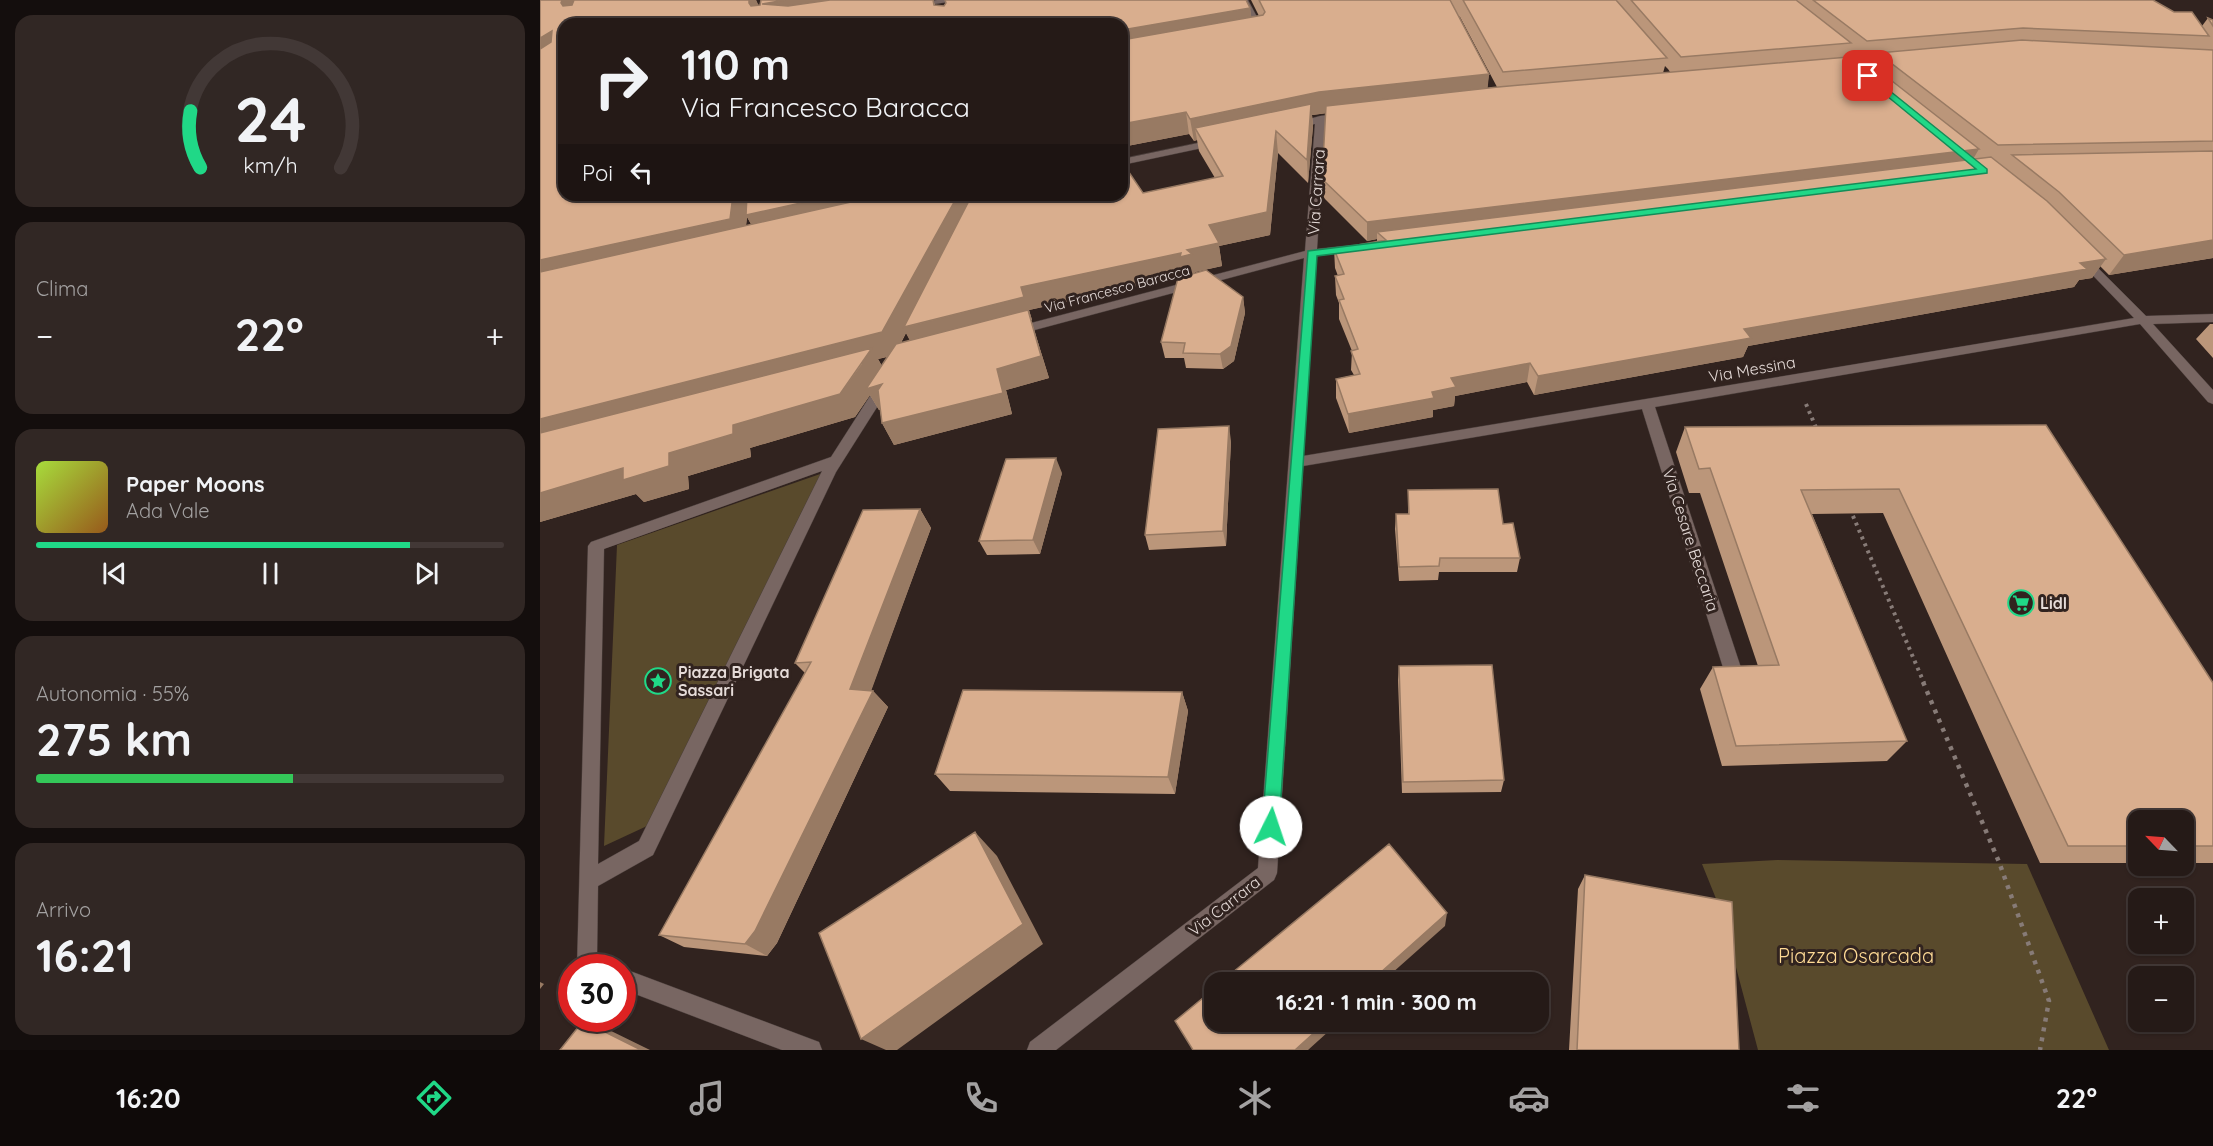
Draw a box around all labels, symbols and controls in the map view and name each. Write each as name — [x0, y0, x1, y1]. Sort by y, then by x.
text: 110 m — [681, 38, 790, 91]
icon: right — [582, 42, 660, 120]
pin — [1842, 50, 1893, 101]
icon: arrive — [1851, 59, 1884, 92]
text: 24 — [234, 80, 306, 158]
text: Via Francesco Baracca — [681, 90, 970, 124]
street label: Via Carrara — [1303, 149, 1329, 235]
text: km/h — [243, 152, 297, 178]
icon: left — [625, 156, 658, 189]
text: Poi — [582, 159, 613, 187]
street label: Via Francesco Baracca — [1042, 261, 1192, 317]
text: Clima — [36, 276, 88, 301]
text: 22° — [235, 306, 304, 362]
text: − — [36, 315, 53, 356]
text: + — [485, 315, 504, 356]
street label: Via Messina — [1707, 352, 1797, 386]
street label: Via Cesare Beccaria — [1658, 466, 1724, 614]
text: Paper Moons — [126, 470, 265, 498]
text: Ada Vale — [126, 498, 210, 523]
icon: previous — [98, 557, 131, 590]
icon: pause — [254, 557, 287, 590]
icon: next — [410, 557, 443, 590]
supermarket icon: Lidl — [2006, 588, 2036, 618]
place label: Lidl — [2040, 593, 2067, 613]
place label: Piazza Brigata Sassari — [678, 662, 789, 700]
place icon: Piazza Brigata Sassari — [643, 666, 673, 696]
text: Autonomia · 55% — [36, 681, 189, 706]
text: 275 km — [36, 711, 192, 767]
position arrow — [1239, 795, 1303, 859]
north arrow — [2128, 810, 2194, 876]
map controls — [2128, 810, 2194, 1032]
street label: Via Carrara — [1184, 872, 1264, 940]
button: + — [2128, 888, 2194, 954]
text: Arrivo — [36, 897, 91, 922]
text: 16:21 — [36, 927, 134, 983]
park label: Piazza Osarcada — [1778, 943, 1934, 968]
speed limit sign: 30 — [558, 954, 636, 1032]
button: − — [2128, 966, 2194, 1032]
text: 16:21 · 1 min · 300 m — [1276, 988, 1477, 1016]
icon: directions — [413, 1077, 455, 1119]
icon: music — [686, 1077, 728, 1119]
icon: phone — [960, 1077, 1002, 1119]
icon: climate — [1234, 1077, 1276, 1119]
icon: car — [1508, 1077, 1550, 1119]
icon: filters — [1782, 1077, 1824, 1119]
text: 16:20 — [116, 1081, 181, 1115]
text: 22° — [2056, 1081, 2097, 1115]

